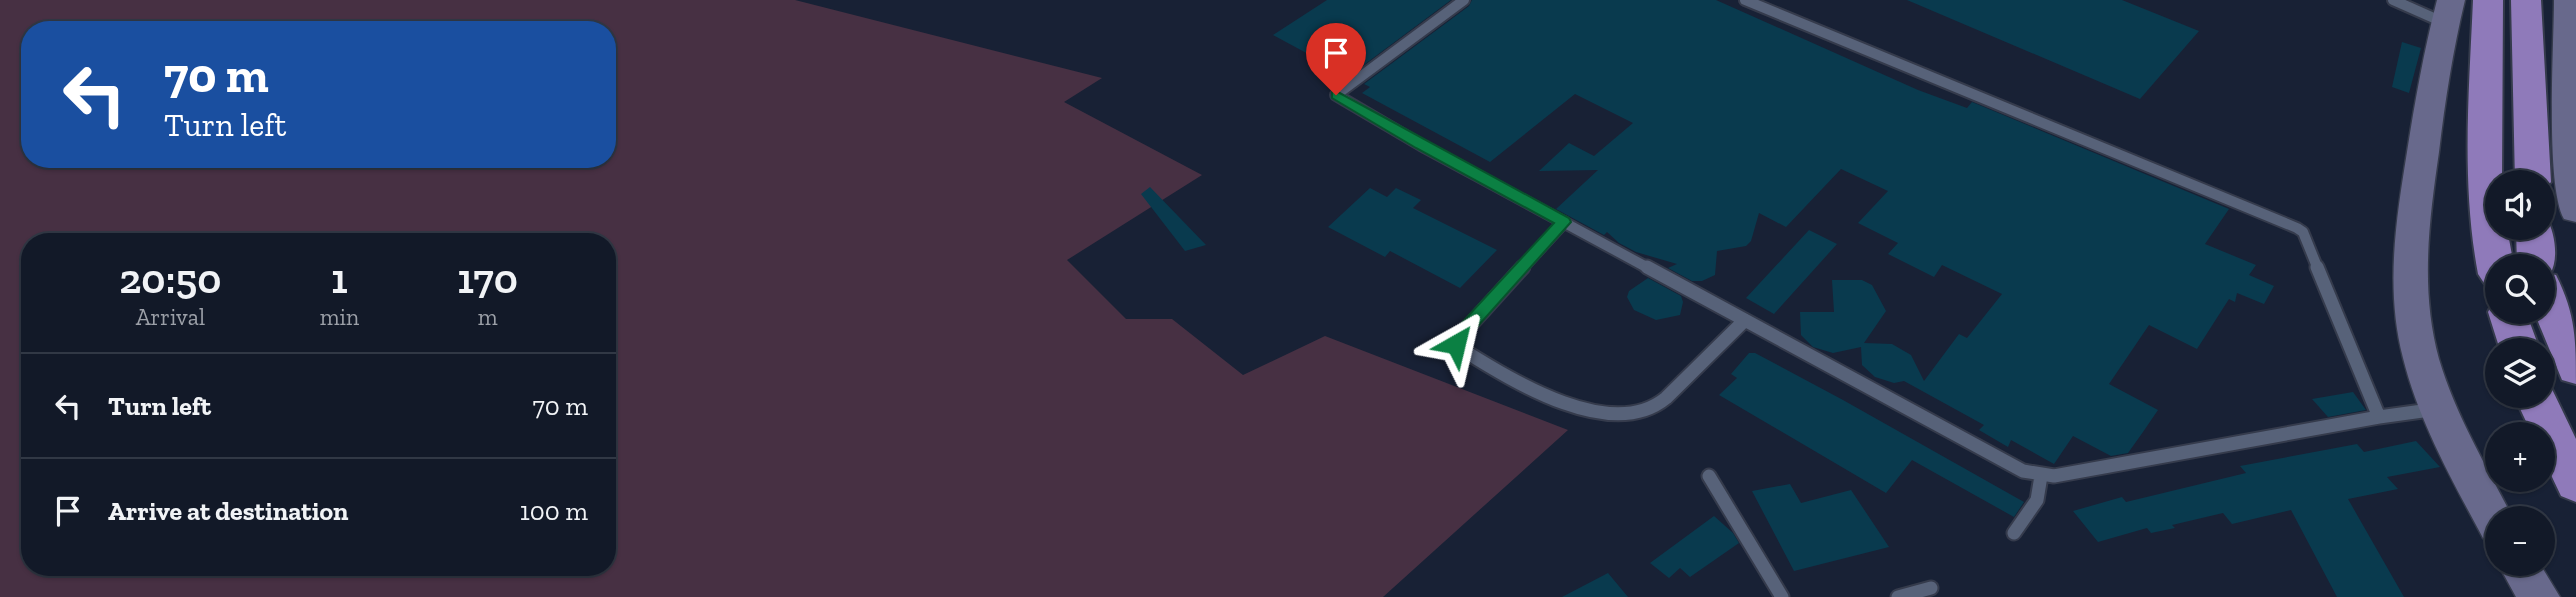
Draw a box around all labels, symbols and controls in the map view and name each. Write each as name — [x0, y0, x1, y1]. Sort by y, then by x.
pin — [1306, 23, 1366, 95]
icon: arrive — [1317, 34, 1355, 72]
text: 70 m — [164, 46, 269, 105]
icon: left — [49, 49, 140, 140]
text: Turn left — [164, 106, 286, 144]
map controls — [2485, 170, 2555, 576]
button: sound — [2485, 170, 2555, 240]
text: 20:50 — [119, 253, 222, 304]
text: 1 — [331, 253, 348, 304]
text: 170 — [457, 253, 518, 304]
button: search — [2485, 254, 2555, 324]
text: Arrival — [136, 303, 205, 331]
text: min — [320, 303, 359, 331]
text: m — [478, 303, 498, 331]
position arrow — [1419, 307, 1493, 381]
button: layers — [2485, 338, 2555, 408]
icon: left — [49, 387, 87, 425]
text: Turn left — [108, 390, 211, 422]
text: 70 m — [532, 390, 588, 422]
button: + — [2485, 422, 2555, 492]
icon: arrive — [49, 492, 87, 530]
text: Arrive at destination — [108, 495, 348, 527]
text: 100 m — [520, 495, 588, 527]
button: − — [2485, 506, 2555, 576]

